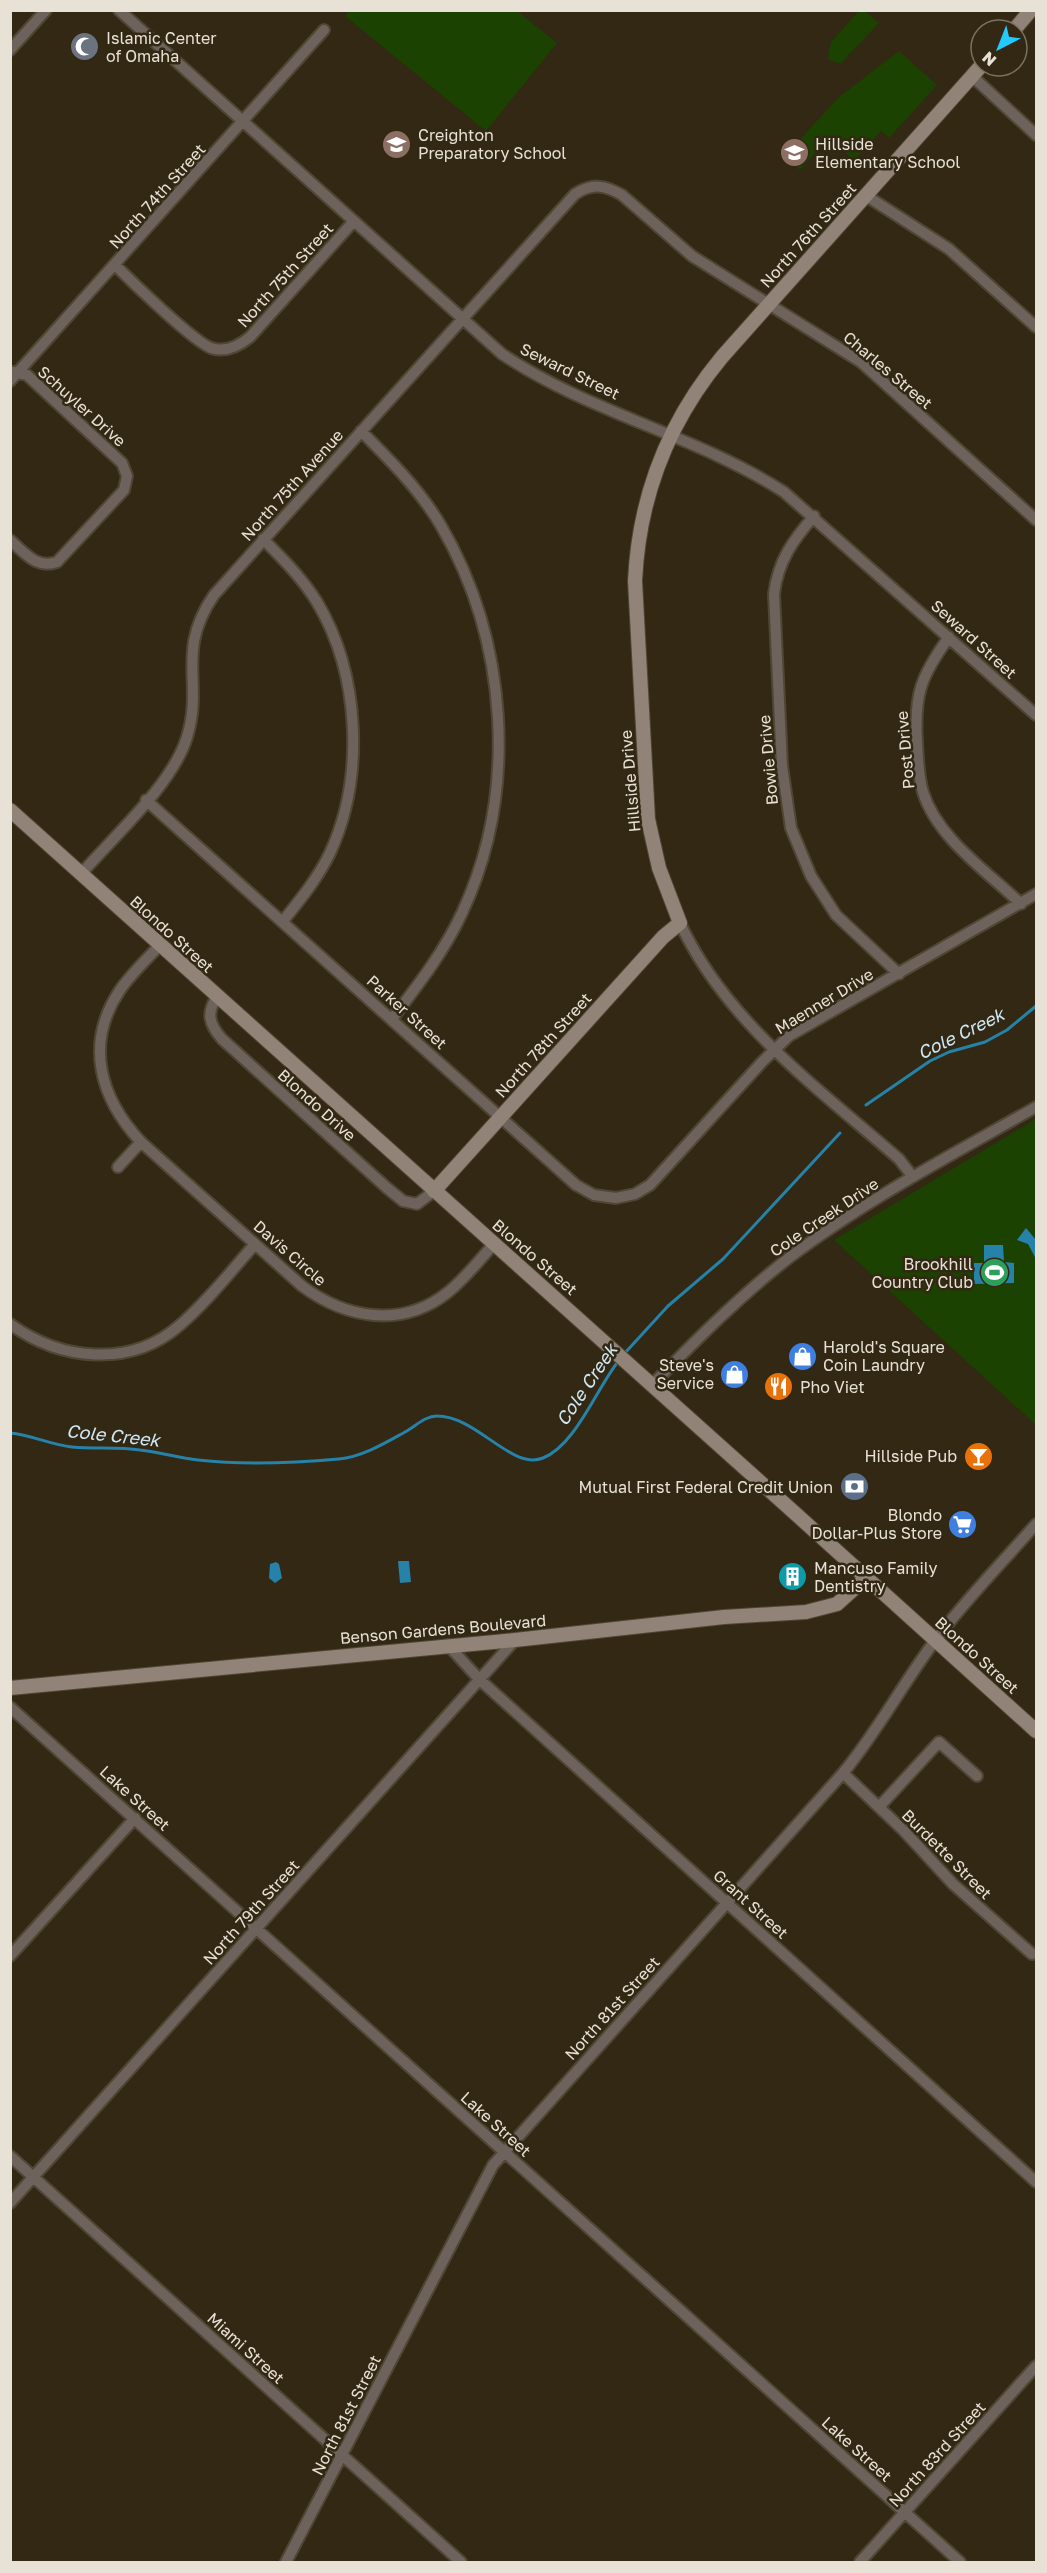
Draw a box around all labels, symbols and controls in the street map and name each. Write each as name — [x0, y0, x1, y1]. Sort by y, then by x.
north arrow — [969, 18, 1029, 78]
place label: Islamic Center of Omaha — [106, 28, 217, 66]
mosque icon: Islamic Center of Omaha — [69, 31, 101, 63]
text: N — [978, 48, 1000, 71]
place label: Creighton Preparatory School — [418, 125, 566, 163]
school or university icon: Creighton Preparatory School — [381, 128, 413, 160]
place label: Hillside Elementary School — [815, 134, 960, 172]
school or university icon: Hillside Elementary School — [778, 137, 810, 169]
street label: North 74th Street — [105, 139, 209, 253]
street label: North 76th Street — [756, 178, 860, 292]
street label: North 75th Street — [233, 219, 337, 331]
street label: Charles Street — [839, 327, 937, 413]
street label: Seward Street — [517, 338, 623, 404]
street label: Schuyler Drive — [34, 361, 130, 451]
street label: North 75th Avenue — [237, 425, 347, 545]
street label: Seward Street — [927, 595, 1021, 683]
street label: Post Drive — [892, 710, 918, 790]
street label: Bowie Drive — [754, 714, 782, 806]
street label: Hillside Drive — [616, 729, 644, 833]
street label: Blondo Street — [126, 891, 218, 977]
street label: Maenner Drive — [771, 964, 877, 1038]
street label: Parker Street — [363, 971, 451, 1053]
street label: North 78th Street — [491, 988, 595, 1102]
water label: Cole Creek — [914, 1002, 1009, 1064]
street label: Blondo Drive — [274, 1065, 360, 1145]
street label: Cole Creek Drive — [766, 1173, 882, 1261]
street label: Blondo Street — [488, 1215, 582, 1299]
street label: Davis Circle — [250, 1216, 330, 1290]
place label: Brookhill Country Club — [872, 1254, 973, 1292]
sports icon: Brookhill Country Club — [978, 1257, 1010, 1289]
place label: Harold's Square Coin Laundry — [823, 1337, 945, 1375]
water label: Cole Creek — [551, 1338, 623, 1429]
shop icon: Harold's Square Coin Laundry — [786, 1340, 818, 1372]
place label: Steve's Service — [657, 1355, 714, 1393]
shop icon: Steve's Service — [719, 1358, 751, 1390]
restaurant icon: Pho Viet — [763, 1371, 795, 1403]
place label: Pho Viet — [800, 1377, 865, 1397]
water label: Cole Creek — [65, 1419, 163, 1451]
bar icon: Hillside Pub — [962, 1440, 994, 1472]
place label: Hillside Pub — [864, 1446, 957, 1466]
bank icon: Mutual First Federal Credit Union — [838, 1471, 870, 1503]
place label: Mutual First Federal Credit Union — [578, 1477, 833, 1497]
place label: Blondo Dollar-Plus Store — [812, 1505, 942, 1543]
supermarket icon: Blondo Dollar-Plus Store — [947, 1508, 979, 1540]
place label: Mancuso Family Dentistry — [814, 1558, 938, 1596]
building icon: Mancuso Family Dentistry — [777, 1561, 809, 1593]
street label: Benson Gardens Boulevard — [339, 1610, 547, 1648]
street label: Blondo Street — [931, 1612, 1023, 1698]
street label: Lake Street — [96, 1761, 174, 1835]
street label: Burdette Street — [898, 1805, 996, 1903]
street label: North 79th Street — [199, 1855, 303, 1969]
street label: Grant Street — [709, 1865, 793, 1943]
street label: North 81st Street — [560, 1952, 664, 2064]
street label: Lake Street — [457, 2087, 535, 2161]
street label: Miami Street — [203, 2308, 289, 2388]
street label: North 81st Street — [307, 2352, 385, 2478]
street label: North 83rd Street — [884, 2397, 990, 2511]
street label: Lake Street — [818, 2412, 896, 2486]

